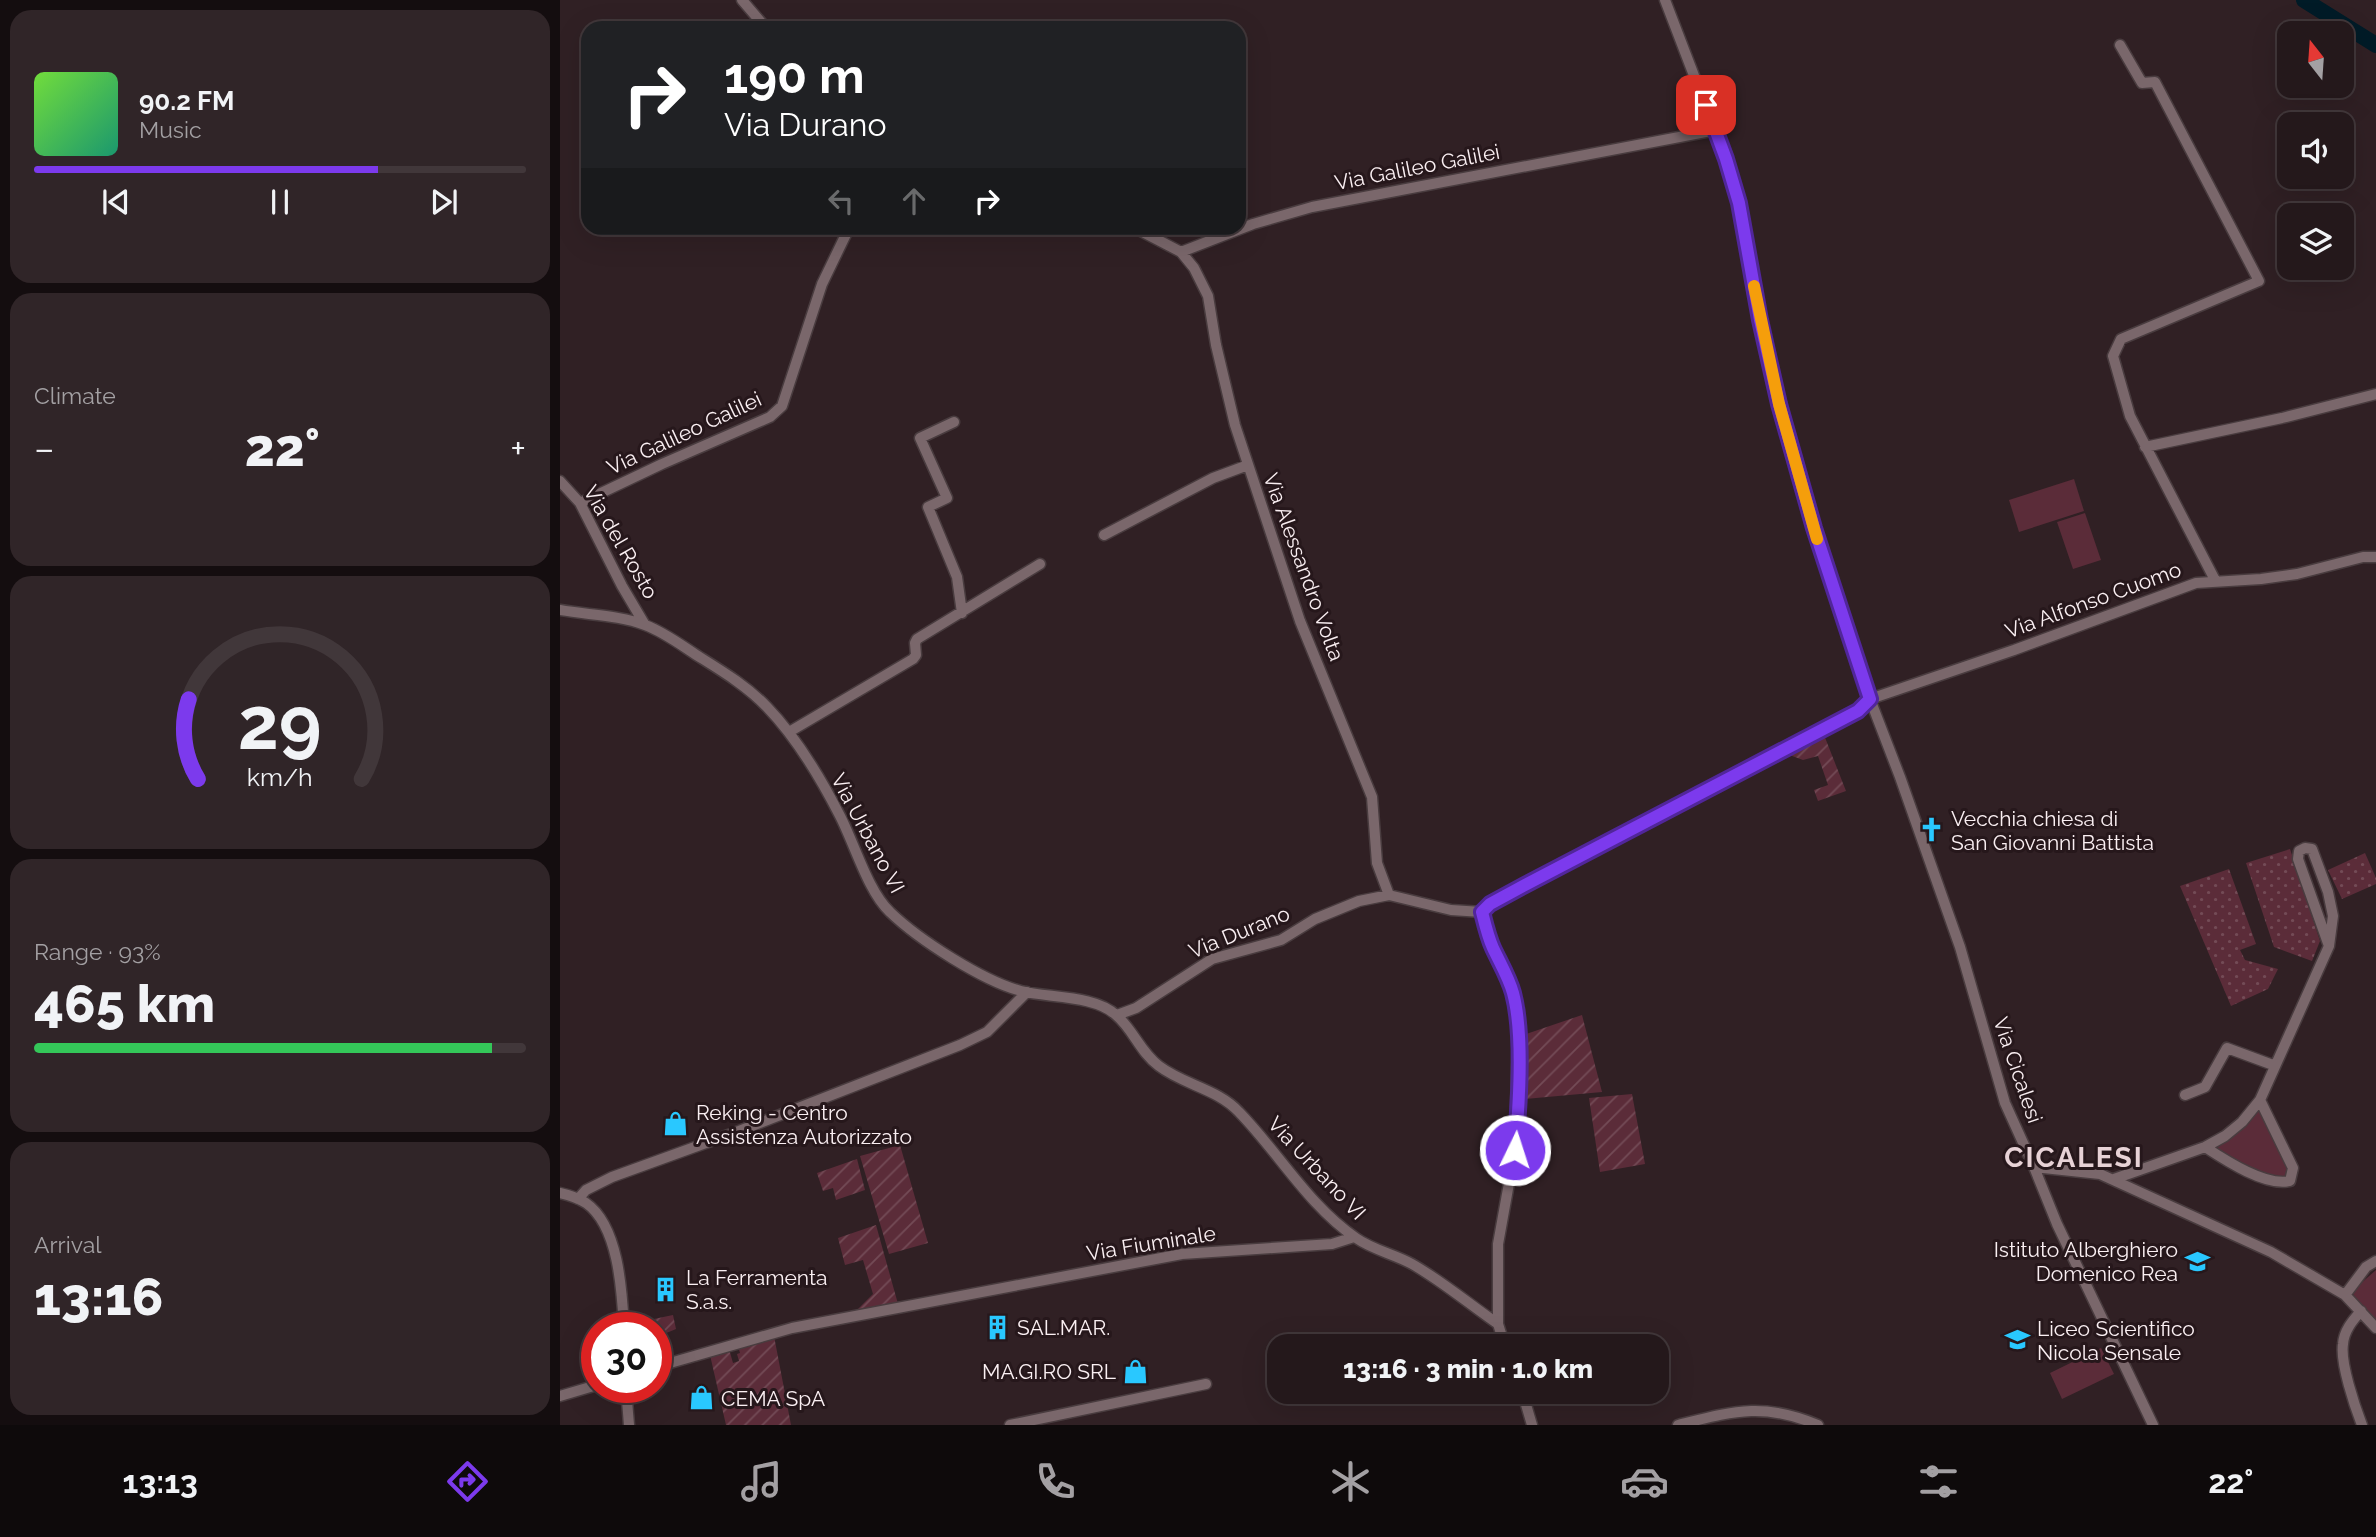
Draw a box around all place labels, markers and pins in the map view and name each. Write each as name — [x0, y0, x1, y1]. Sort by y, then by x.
pin — [1676, 75, 1736, 135]
place label: Vecchia chiesa di San Giovanni Battista — [1951, 806, 2154, 855]
church icon: Vecchia chiesa di San Giovanni Battista — [1917, 816, 1945, 844]
place label: Reking - Centro Assistenza Autorizzato — [696, 1100, 912, 1149]
shop icon: Reking - Centro Assistenza Autorizzato — [662, 1110, 690, 1138]
place label: Istituto Alberghiero Domenico Rea — [1994, 1237, 2178, 1286]
school or university icon: Istituto Alberghiero Domenico Rea — [2184, 1247, 2212, 1275]
place label: La Ferramenta S.a.s. — [686, 1265, 827, 1314]
building icon: La Ferramenta S.a.s. — [652, 1275, 680, 1303]
building icon: SAL.MAR. — [983, 1313, 1011, 1341]
place label: SAL.MAR. — [1017, 1315, 1110, 1340]
place label: Liceo Scientifico Nicola Sensale — [2037, 1316, 2195, 1365]
school or university icon: Liceo Scientifico Nicola Sensale — [2003, 1326, 2031, 1354]
shop icon: MA.GI.RO SRL — [1122, 1357, 1150, 1385]
place label: MA.GI.RO SRL — [982, 1359, 1116, 1384]
shop icon: CEMA SpA — [687, 1384, 715, 1412]
place label: CEMA SpA — [721, 1386, 825, 1411]

